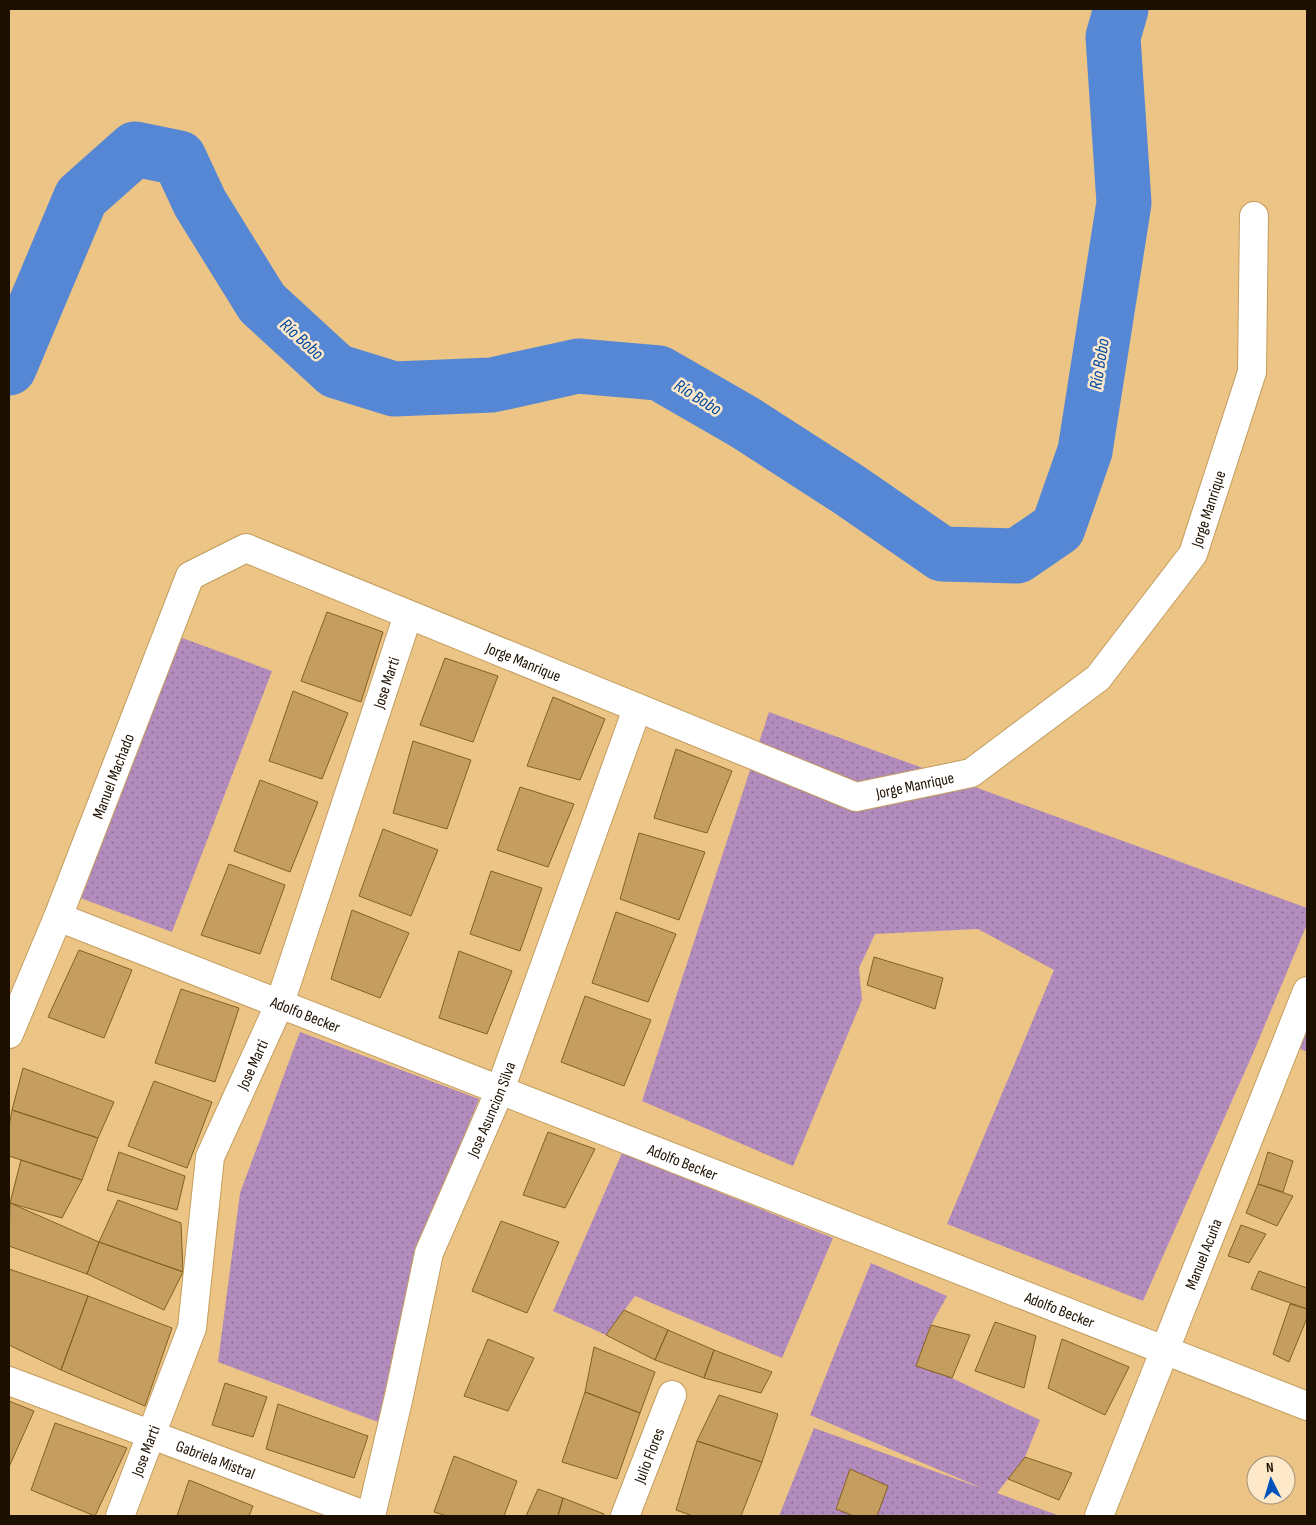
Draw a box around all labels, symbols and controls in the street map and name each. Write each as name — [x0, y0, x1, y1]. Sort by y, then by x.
water label: Río Bobo — [276, 314, 328, 365]
water label: Río Bobo — [1085, 336, 1114, 391]
water label: Río Bobo — [670, 375, 726, 420]
street label: Jorge Manrique — [1188, 468, 1230, 551]
street label: Jorge Manrique — [482, 639, 563, 687]
street label: Jose Marti — [370, 655, 405, 712]
street label: Manuel Machado — [89, 731, 139, 822]
street label: Jorge Manrique — [873, 769, 956, 804]
street label: Adolfo Becker — [267, 993, 343, 1038]
street label: Jose Marti — [233, 1037, 273, 1094]
street label: Jose Asuncion Silva — [464, 1060, 520, 1161]
street label: Adolfo Becker — [644, 1140, 720, 1185]
street label: Manuel Acuña — [1182, 1216, 1227, 1292]
street label: Adolfo Becker — [1021, 1288, 1097, 1333]
street label: Jose Marti — [128, 1423, 165, 1480]
street label: Julio Flores — [630, 1425, 669, 1487]
street label: Gabriela Mistral — [173, 1437, 257, 1484]
north arrow — [1246, 1455, 1296, 1505]
text: N — [1265, 1459, 1274, 1476]

